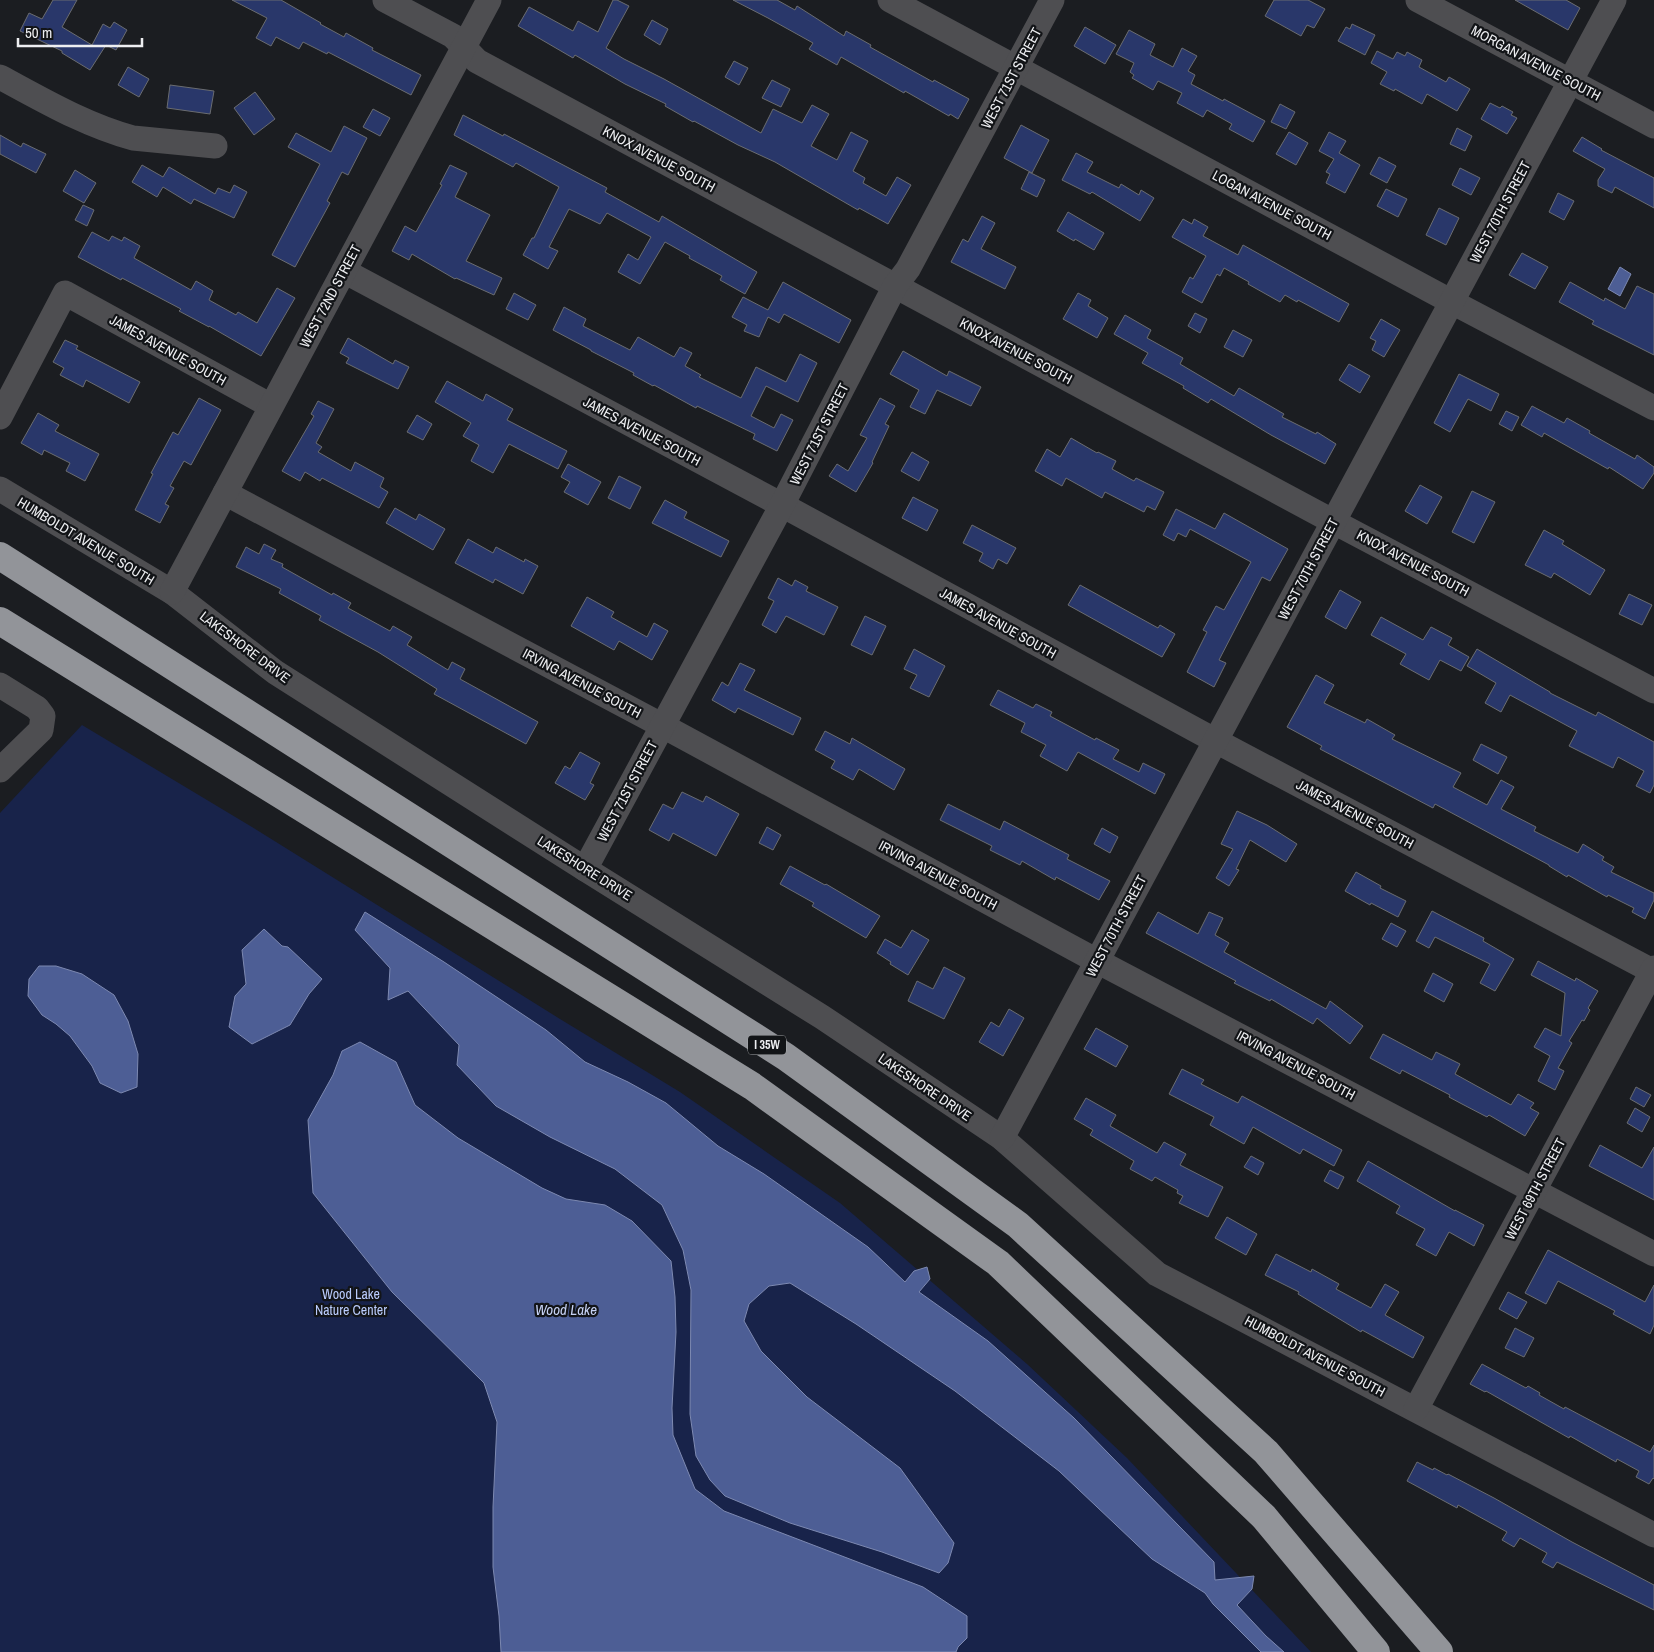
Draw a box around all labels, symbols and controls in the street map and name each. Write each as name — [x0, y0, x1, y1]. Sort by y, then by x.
scale bar — [18, 15, 141, 47]
street label: MORGAN AVENUE SOUTH — [1468, 21, 1604, 105]
text: 50 m — [25, 22, 52, 43]
street label: WEST 71ST STREET — [977, 24, 1045, 132]
street label: KNOX AVENUE SOUTH — [600, 122, 718, 196]
street label: WEST 70TH STREET — [1466, 158, 1534, 266]
street label: LOGAN AVENUE SOUTH — [1209, 166, 1335, 244]
street label: WEST 72ND STREET — [295, 241, 365, 351]
street label: JAMES AVENUE SOUTH — [107, 310, 229, 390]
street label: KNOX AVENUE SOUTH — [957, 314, 1075, 388]
street label: WEST 71ST STREET — [786, 380, 852, 488]
street label: JAMES AVENUE SOUTH — [580, 392, 704, 470]
street label: HUMBOLDT AVENUE SOUTH — [14, 493, 158, 589]
street label: WEST 70TH STREET — [1274, 515, 1342, 623]
street label: KNOX AVENUE SOUTH — [1354, 526, 1472, 600]
street label: JAMES AVENUE SOUTH — [937, 583, 1059, 663]
street label: LAKESHORE DRIVE — [196, 607, 294, 687]
street label: IRVING AVENUE SOUTH — [520, 644, 644, 722]
street label: WEST 71ST STREET — [593, 737, 661, 845]
street label: JAMES AVENUE SOUTH — [1293, 775, 1417, 853]
street label: LAKESHORE DRIVE — [534, 832, 636, 904]
street label: IRVING AVENUE SOUTH — [876, 836, 1000, 914]
street label: WEST 70TH STREET — [1082, 872, 1150, 980]
street label: IRVING AVENUE SOUTH — [1234, 1026, 1358, 1104]
road number: I 35W — [748, 1036, 786, 1054]
street label: LAKESHORE DRIVE — [875, 1049, 975, 1125]
street label: WEST 69TH STREET — [1501, 1135, 1569, 1243]
park label: Wood Lake Nature Center — [315, 1285, 387, 1319]
water label: Wood Lake — [535, 1299, 597, 1320]
street label: HUMBOLDT AVENUE SOUTH — [1242, 1311, 1388, 1401]

